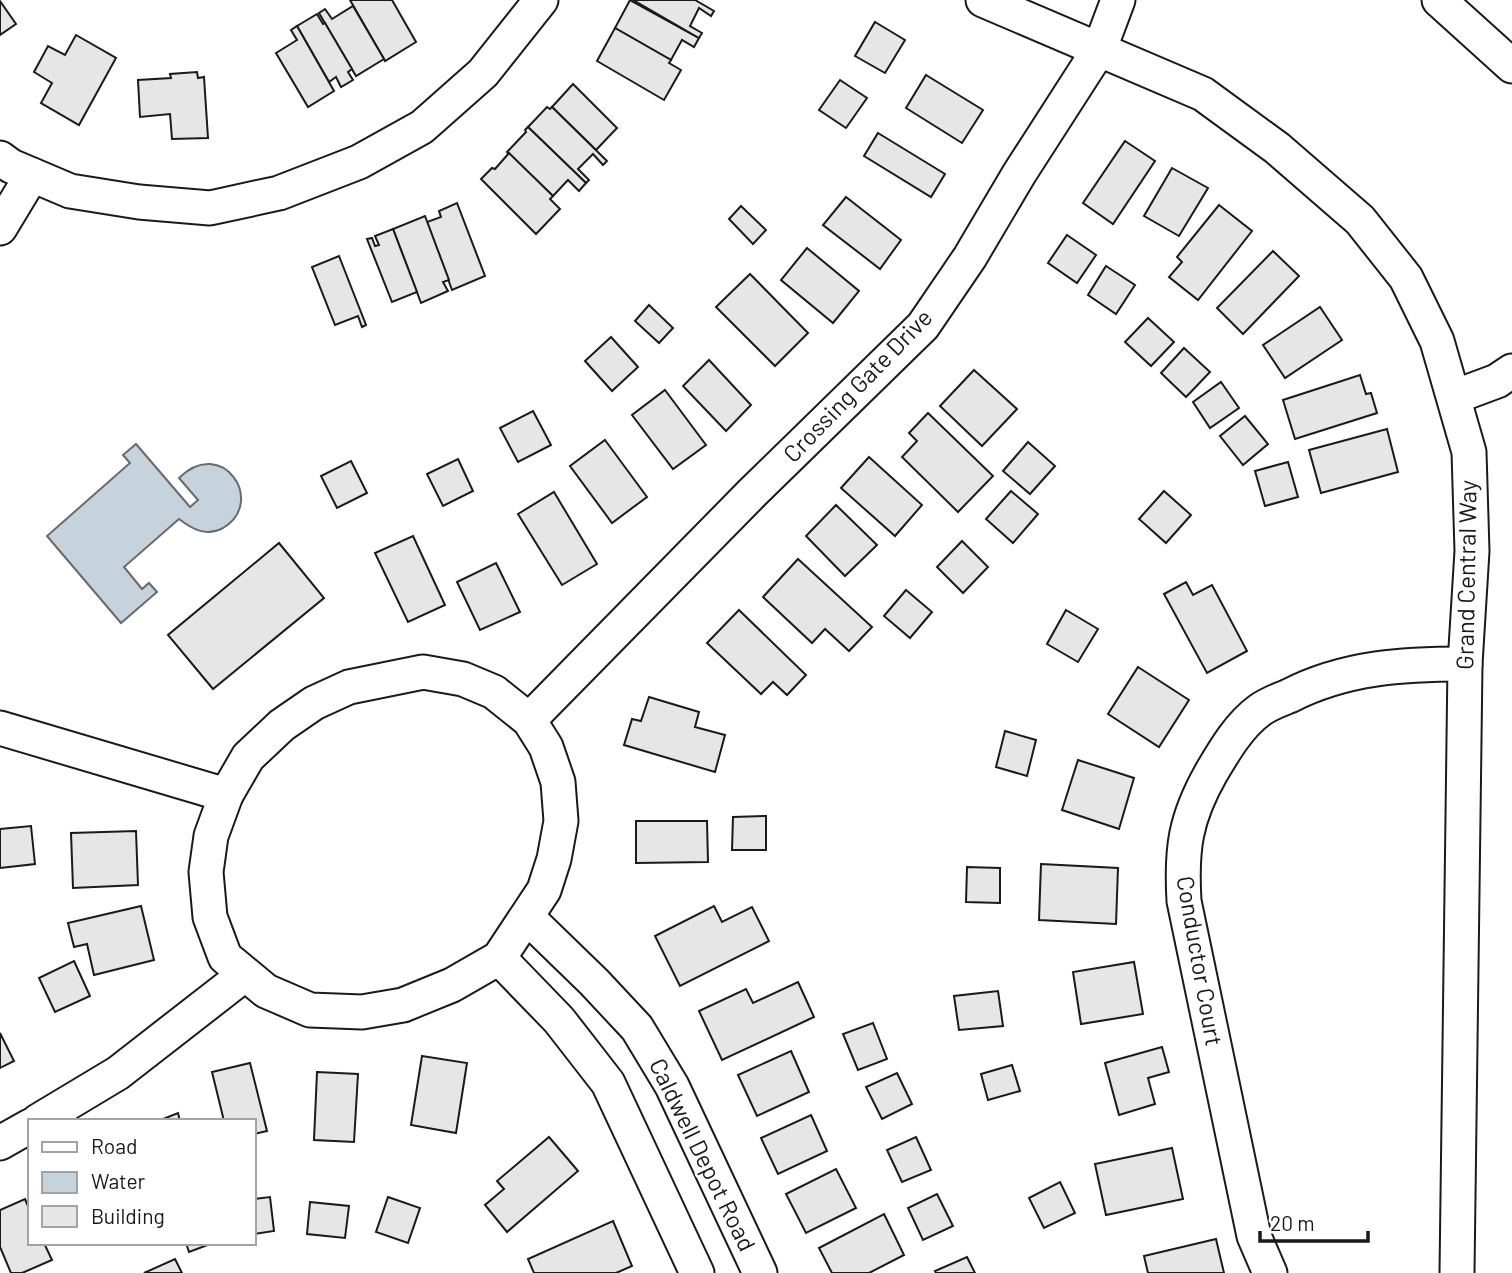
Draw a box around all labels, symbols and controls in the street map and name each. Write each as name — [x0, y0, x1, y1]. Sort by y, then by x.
street label: Crossing Gate Drive — [776, 302, 937, 468]
street label: Grand Central Way — [1449, 480, 1482, 670]
street label: Conductor Court — [1171, 873, 1230, 1048]
street label: Caldwell Depot Road — [644, 1053, 763, 1256]
legend — [28, 1119, 256, 1245]
text: Road — [91, 1133, 137, 1158]
text: Water — [91, 1168, 146, 1193]
scale bar — [1260, 1200, 1368, 1244]
text: Building — [91, 1203, 165, 1228]
text: 20 m — [1270, 1210, 1315, 1235]

